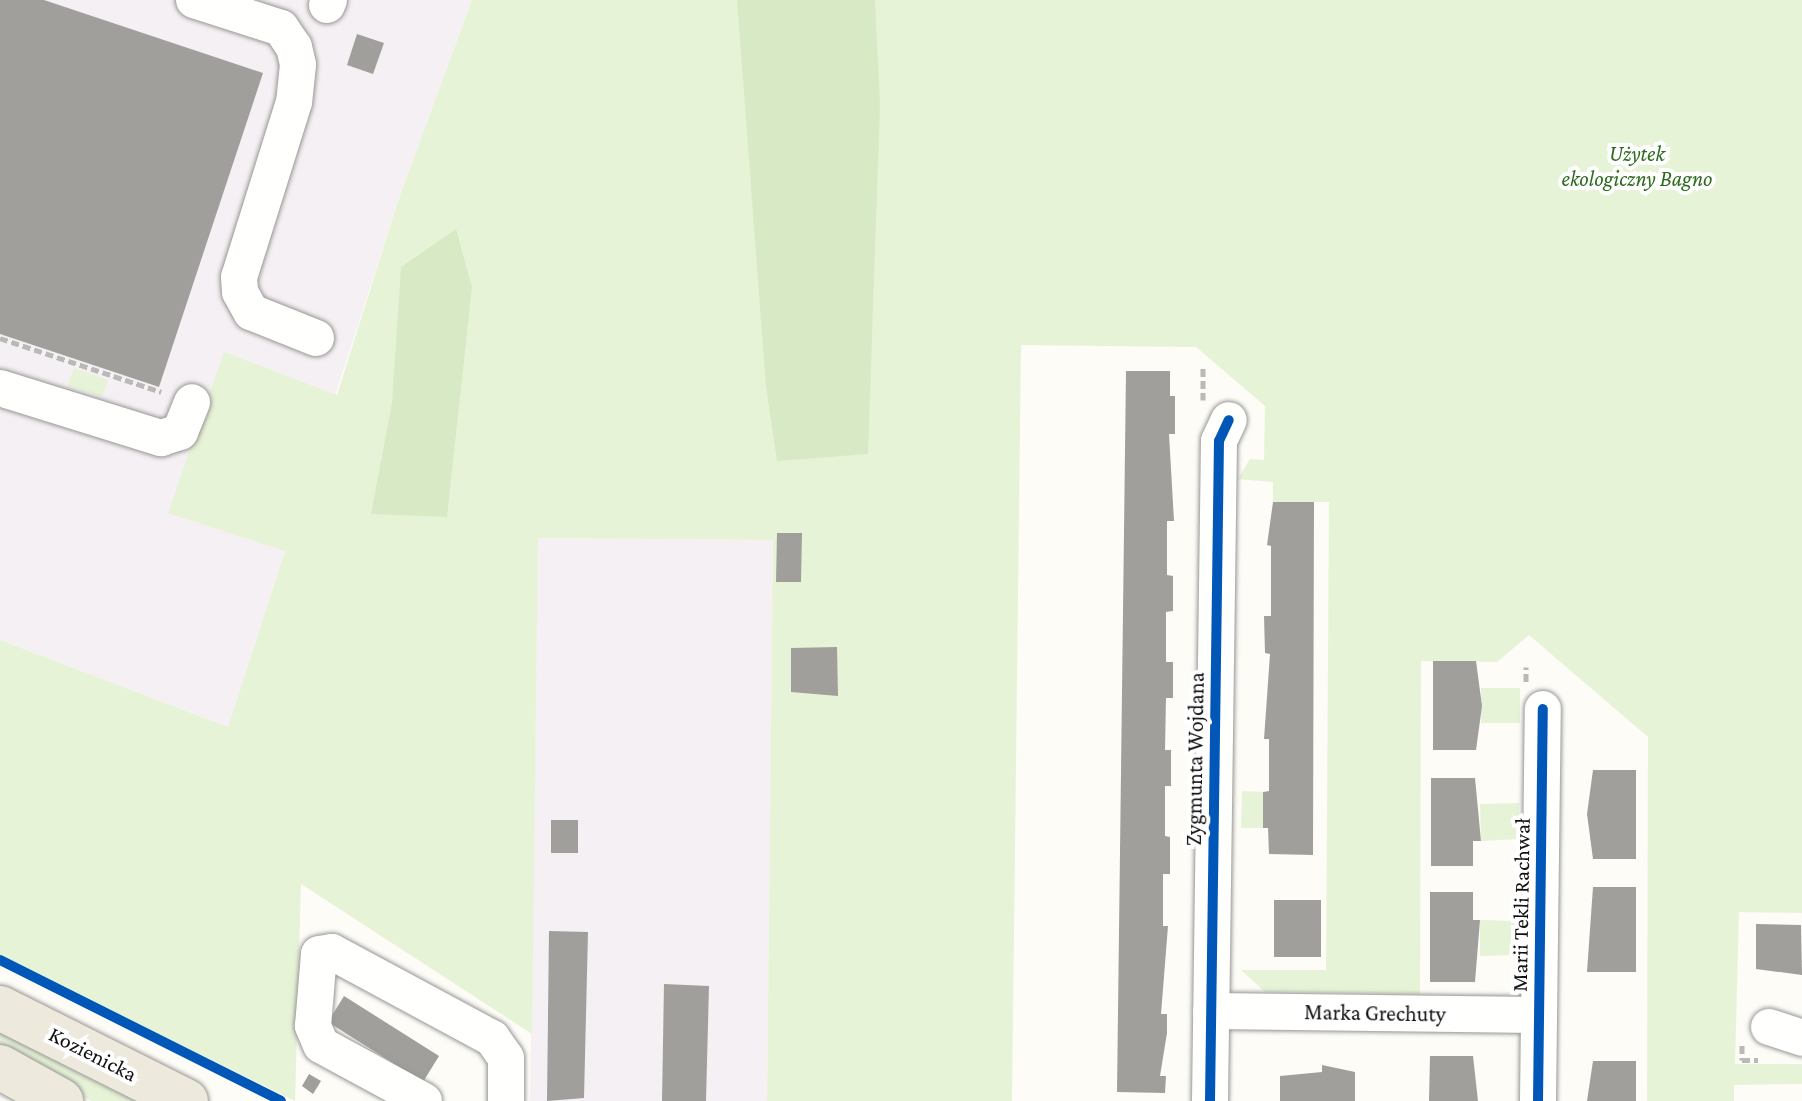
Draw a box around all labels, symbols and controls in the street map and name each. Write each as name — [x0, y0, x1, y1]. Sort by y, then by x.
park label: Użytek ekologiczny Bagno — [1562, 140, 1712, 192]
street label: Zygmunta Wojdana — [1180, 672, 1210, 846]
street label: Marii Tekli Rachwał — [1506, 818, 1536, 992]
street label: Marka Grechuty — [1304, 999, 1446, 1027]
street label: Kozienicka — [45, 1021, 141, 1087]

